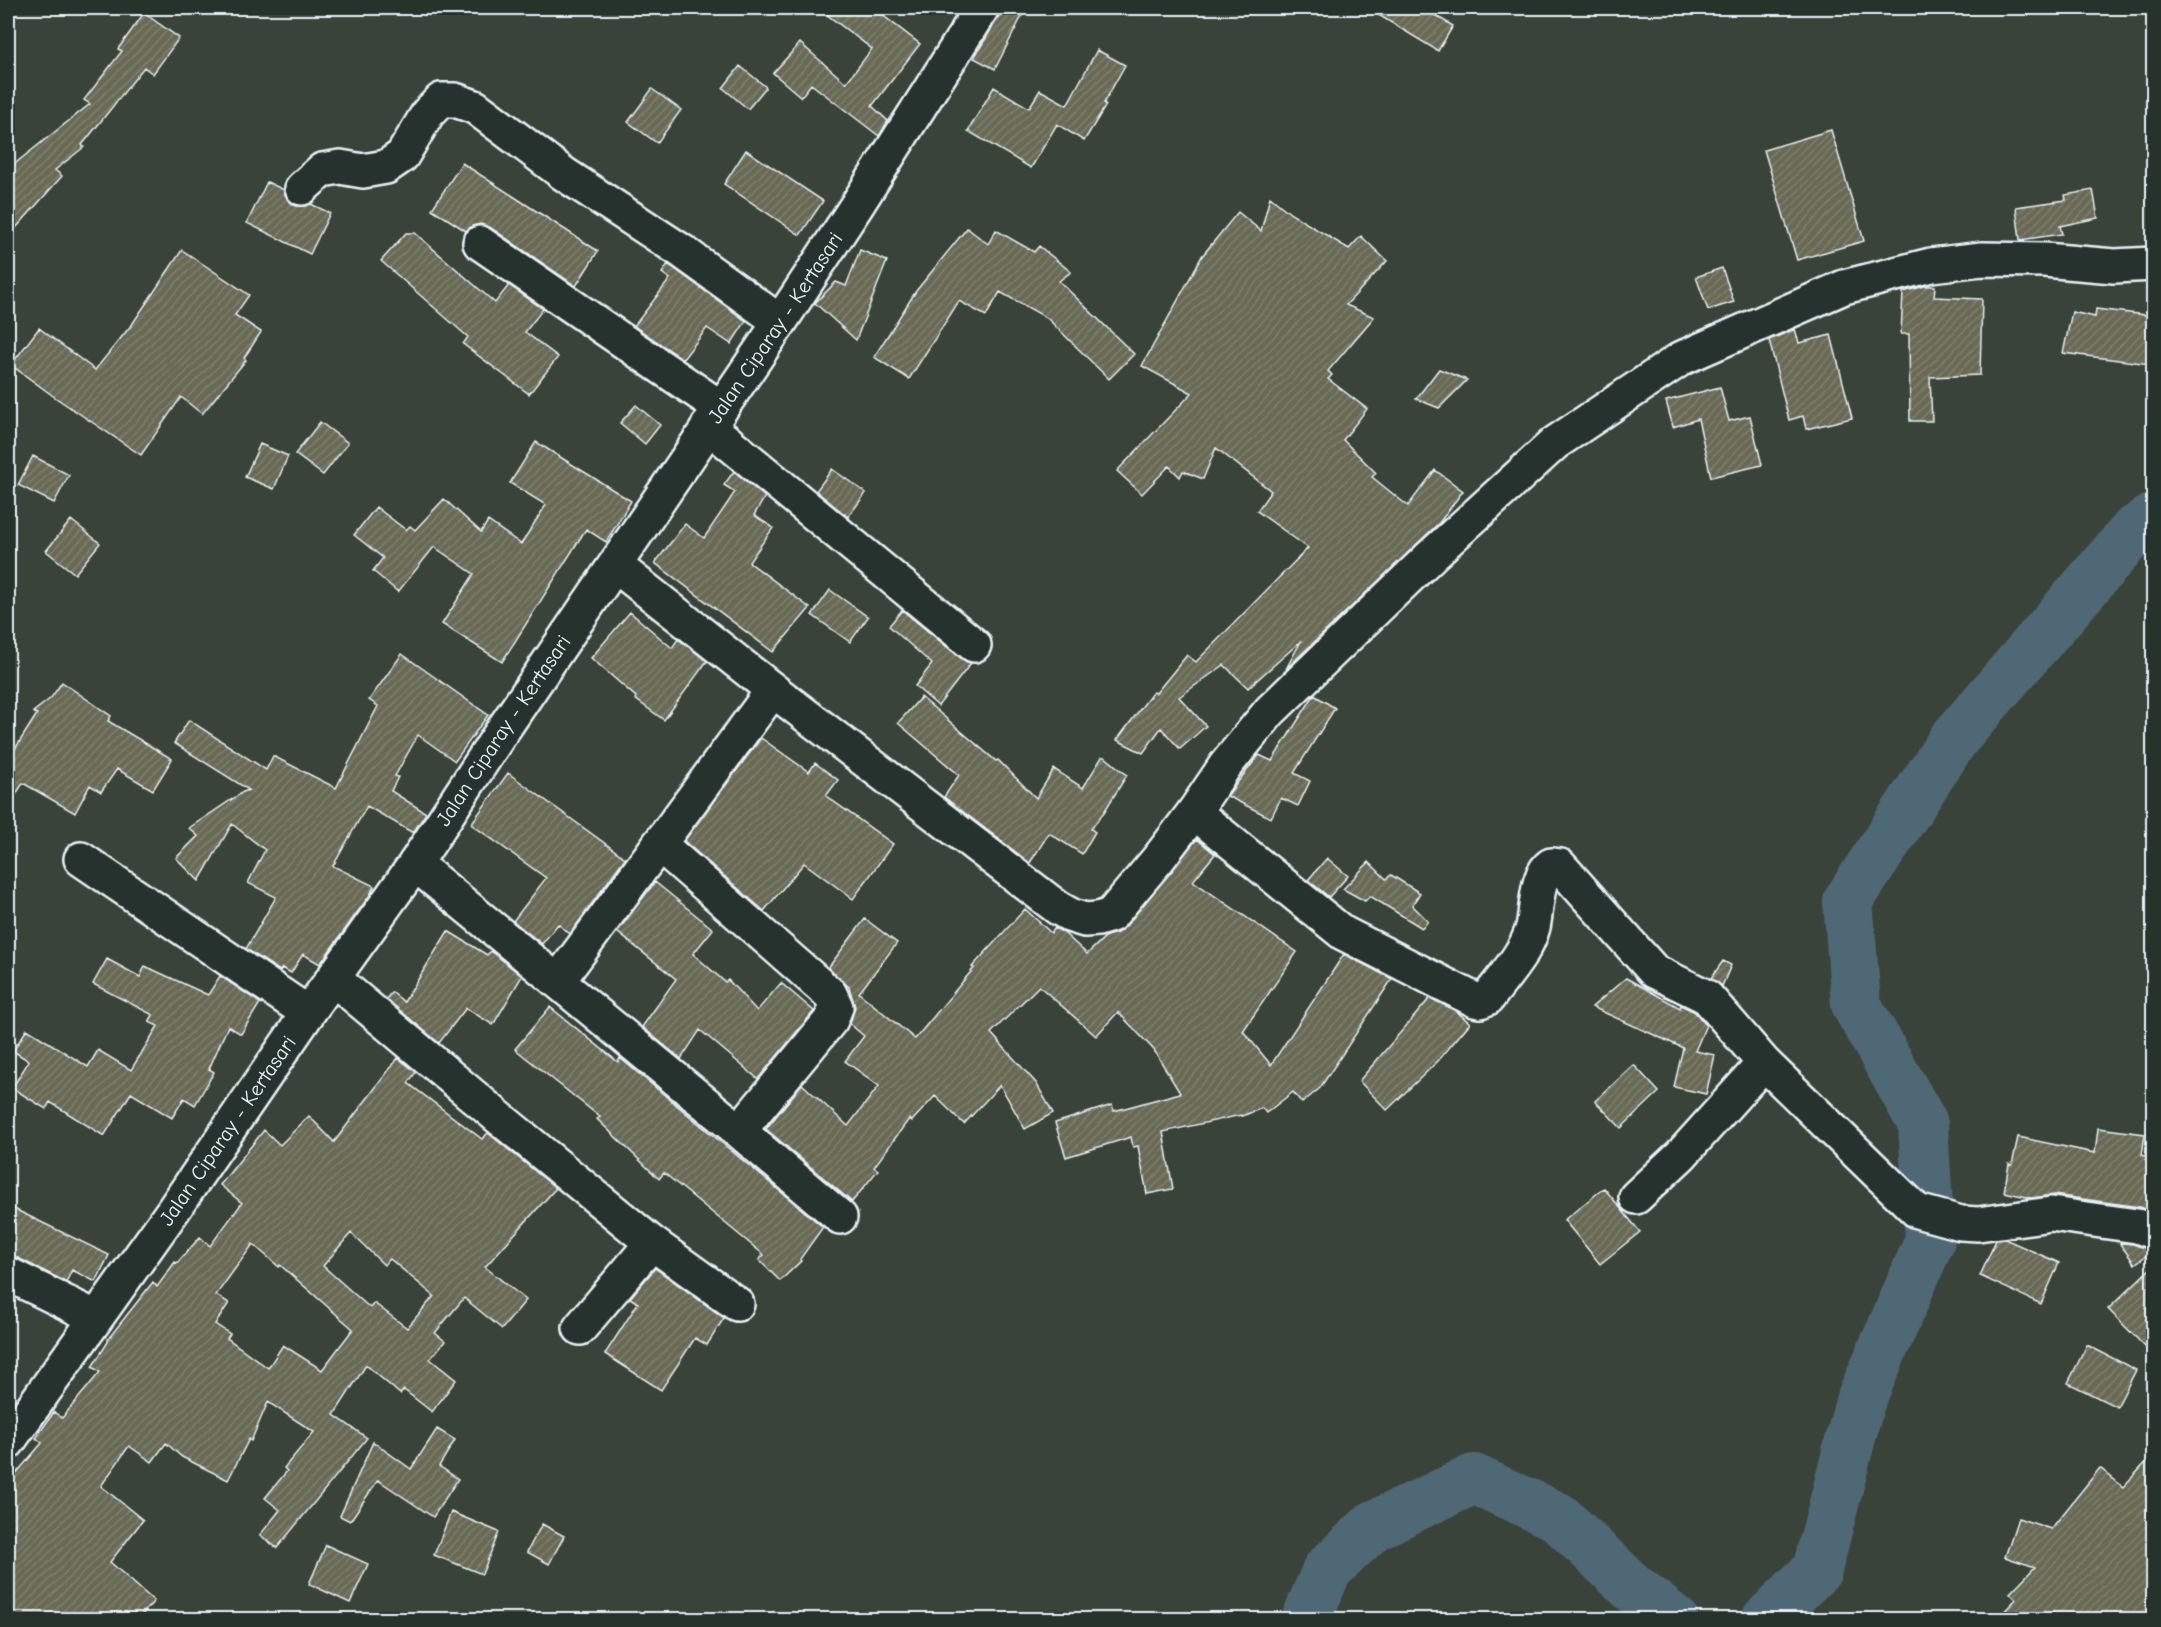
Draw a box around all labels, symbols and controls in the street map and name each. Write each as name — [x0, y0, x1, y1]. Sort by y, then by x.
street label: Jalan Ciparay - Kertasari — [703, 228, 848, 428]
street label: Jalan Ciparay - Kertasari — [431, 630, 576, 831]
street label: Jalan Ciparay - Kertasari — [154, 1031, 301, 1230]

